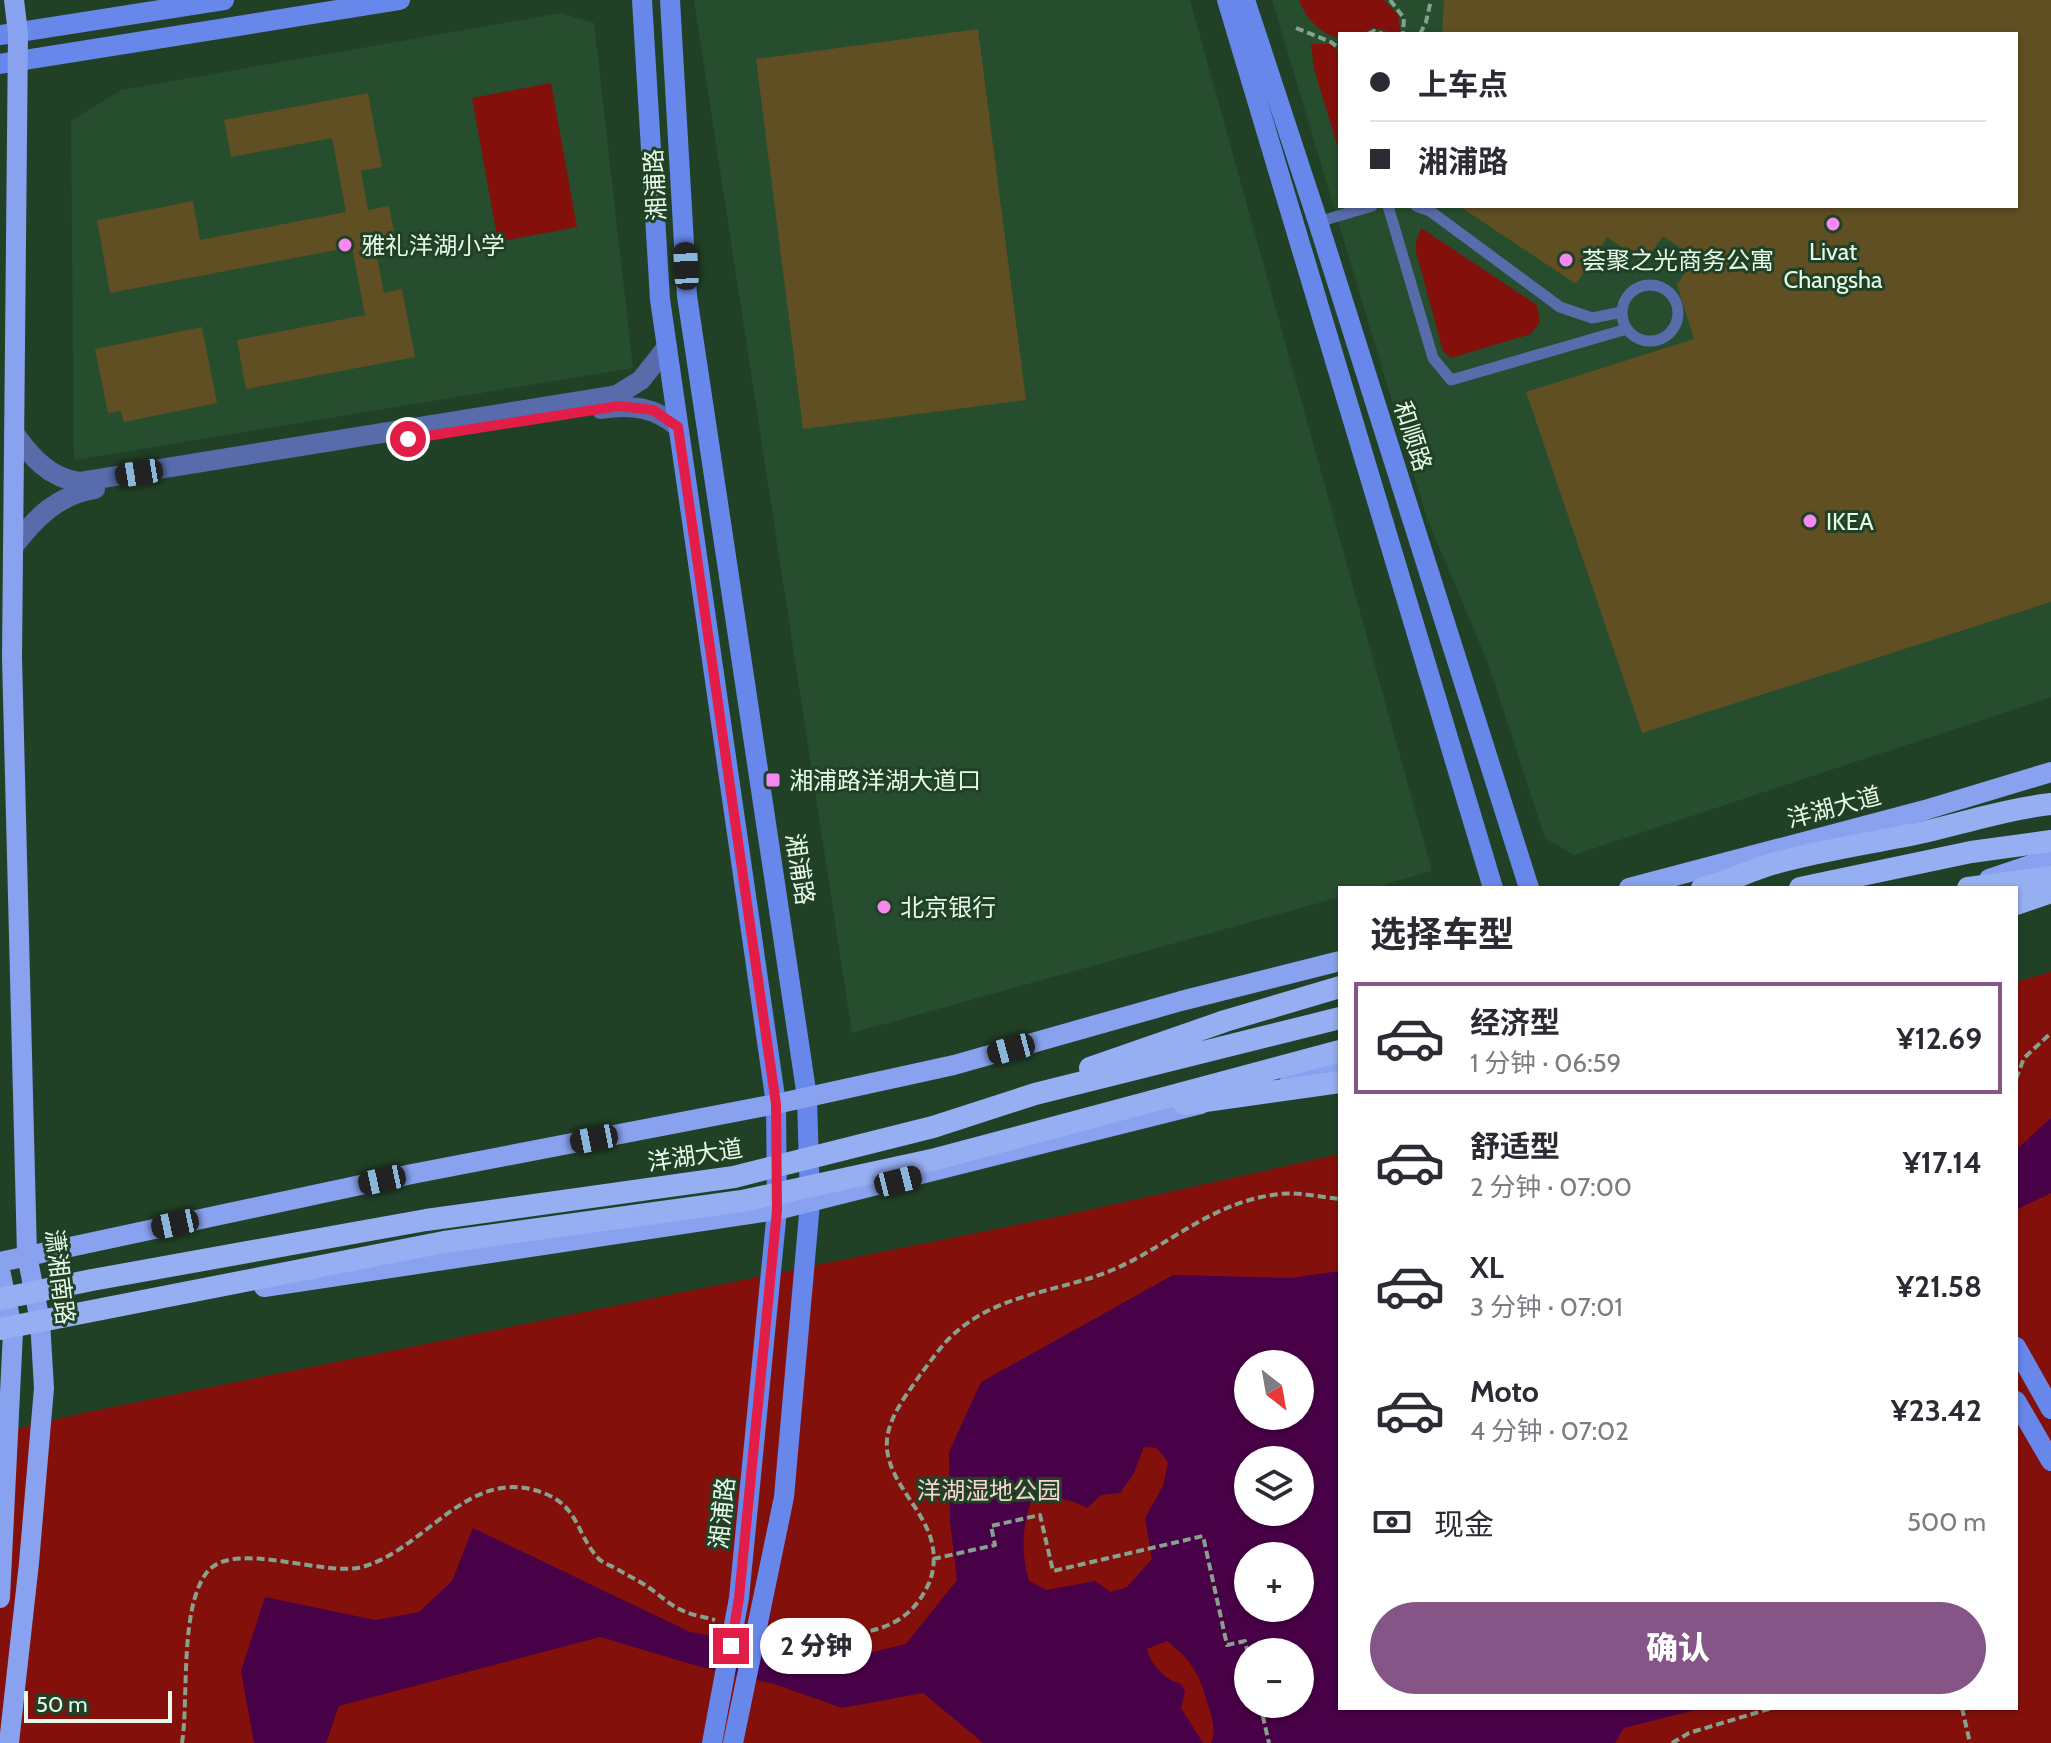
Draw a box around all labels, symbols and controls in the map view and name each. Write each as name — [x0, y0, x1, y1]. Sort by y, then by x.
text: 上车点 — [1418, 66, 1508, 103]
text: 湘浦路 — [1418, 143, 1508, 180]
street label: 湘浦路 — [639, 148, 671, 222]
marker: Livat Changsha — [1824, 215, 1842, 233]
place label: 雅礼洋湖小学 — [361, 231, 505, 260]
marker: 雅礼洋湖小学 — [336, 236, 354, 254]
place label: Livat Changsha — [1783, 237, 1883, 294]
car — [673, 241, 699, 291]
place label: 荟聚之光商务公寓 — [1582, 246, 1774, 275]
marker: 荟聚之光商务公寓 — [1557, 251, 1575, 269]
street label: 和顺路 — [1388, 397, 1438, 475]
route start — [390, 421, 426, 457]
car — [113, 457, 165, 489]
place label: IKEA — [1826, 507, 1874, 536]
marker: IKEA — [1801, 512, 1819, 530]
place label: 湘浦路洋湖大道口 — [789, 766, 981, 795]
marker: 湘浦路洋湖大道口 — [764, 771, 782, 789]
street label: 洋湖大道 — [1784, 781, 1884, 833]
street label: 湘浦路 — [780, 831, 820, 907]
place label: 北京银行 — [900, 893, 996, 922]
marker: 北京银行 — [875, 898, 893, 916]
text: 选择车型 — [1370, 912, 1514, 956]
icon: car — [1374, 1002, 1446, 1074]
text: 经济型 — [1470, 1004, 1560, 1041]
text: ¥12.69 — [1897, 1020, 1982, 1057]
car — [985, 1031, 1037, 1067]
text: 1 分钟 · 06:59 — [1470, 1047, 1621, 1079]
car — [568, 1123, 620, 1155]
icon: car — [1374, 1126, 1446, 1198]
text: 舒适型 — [1470, 1128, 1560, 1165]
street label: 洋湖大道 — [645, 1133, 745, 1177]
text: ¥17.14 — [1903, 1144, 1982, 1181]
car — [356, 1163, 408, 1197]
car — [872, 1164, 924, 1198]
text: 2 分钟 · 07:00 — [1470, 1171, 1632, 1203]
car — [149, 1207, 201, 1241]
street label: 潇湘南路 — [40, 1228, 80, 1326]
text: XL — [1470, 1249, 1504, 1286]
icon: car — [1374, 1250, 1446, 1322]
text: ¥21.58 — [1896, 1268, 1982, 1305]
text: 3 分钟 · 07:01 — [1470, 1291, 1623, 1323]
north arrow — [1234, 1350, 1314, 1430]
map controls — [1234, 1350, 1314, 1718]
text: Moto — [1470, 1373, 1539, 1410]
icon: car — [1374, 1374, 1446, 1446]
text: ¥23.42 — [1891, 1392, 1982, 1429]
text: 4 分钟 · 07:02 — [1470, 1415, 1629, 1447]
button: layers — [1234, 1446, 1314, 1526]
street label: 湘浦路 — [704, 1476, 740, 1550]
park label: 洋湖湿地公园 — [917, 1476, 1061, 1505]
icon: cash — [1370, 1500, 1414, 1544]
text: 现金 — [1434, 1506, 1494, 1543]
text: 500 m — [1907, 1506, 1986, 1538]
button: + — [1234, 1542, 1314, 1622]
button: 确认 — [1370, 1602, 1986, 1694]
callout: 2 分钟 — [759, 1618, 871, 1674]
route end — [713, 1628, 749, 1664]
text: 2 分钟 — [780, 1630, 852, 1662]
button: − — [1234, 1638, 1314, 1718]
scale bar — [24, 1687, 172, 1723]
text: 50 m — [36, 1691, 88, 1718]

